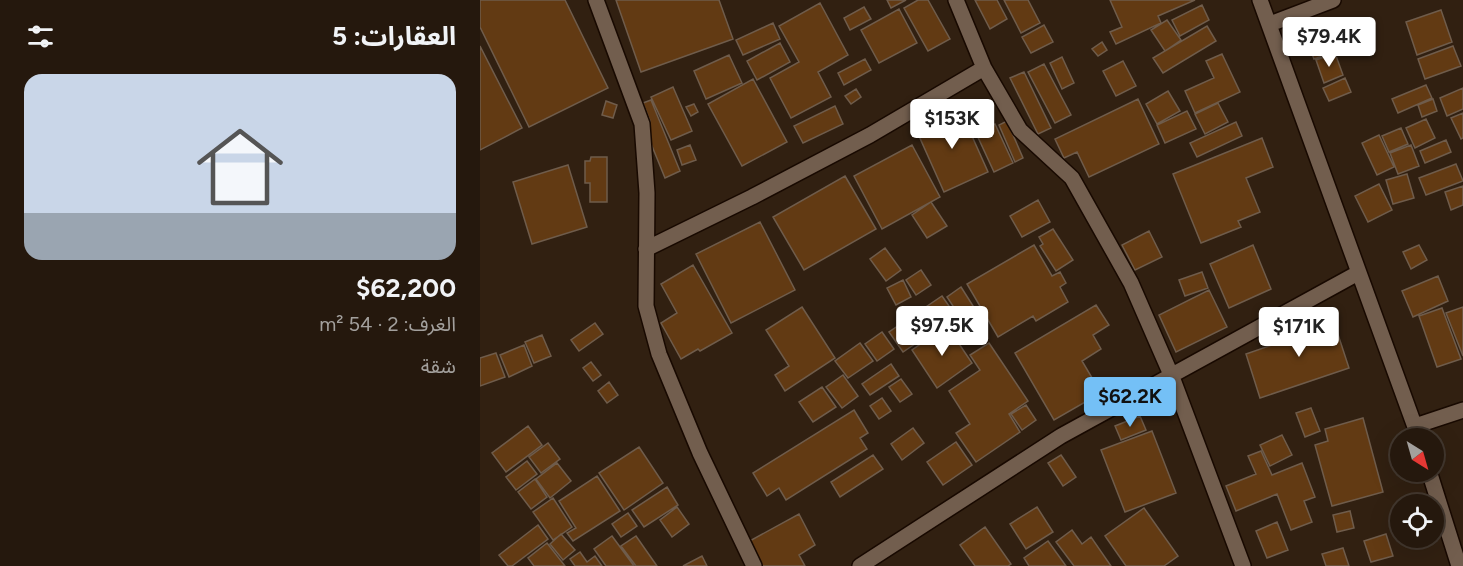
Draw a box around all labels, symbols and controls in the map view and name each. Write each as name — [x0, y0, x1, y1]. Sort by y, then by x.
pin: $79.4K — [1280, 17, 1378, 68]
icon: filters — [24, 20, 57, 53]
text: العقارات: 5 — [332, 20, 456, 52]
text: $79.4K — [1297, 24, 1361, 48]
pin: $153K — [910, 99, 994, 150]
text: $153K — [924, 106, 980, 130]
icon: home — [186, 113, 294, 221]
text: $62,200 — [356, 272, 456, 304]
pin: $97.5K — [893, 306, 991, 357]
pin: $171K — [1257, 307, 1341, 358]
text: الغرف: 2 · 54 m² — [319, 312, 456, 336]
text: $97.5K — [910, 313, 974, 337]
text: $171K — [1273, 314, 1325, 338]
text: شقة — [421, 354, 456, 378]
pin: $62.2K — [1081, 377, 1179, 428]
text: $62.2K — [1098, 384, 1162, 408]
north arrow — [1390, 428, 1444, 482]
map controls — [1390, 428, 1444, 548]
button: locate — [1390, 494, 1444, 548]

